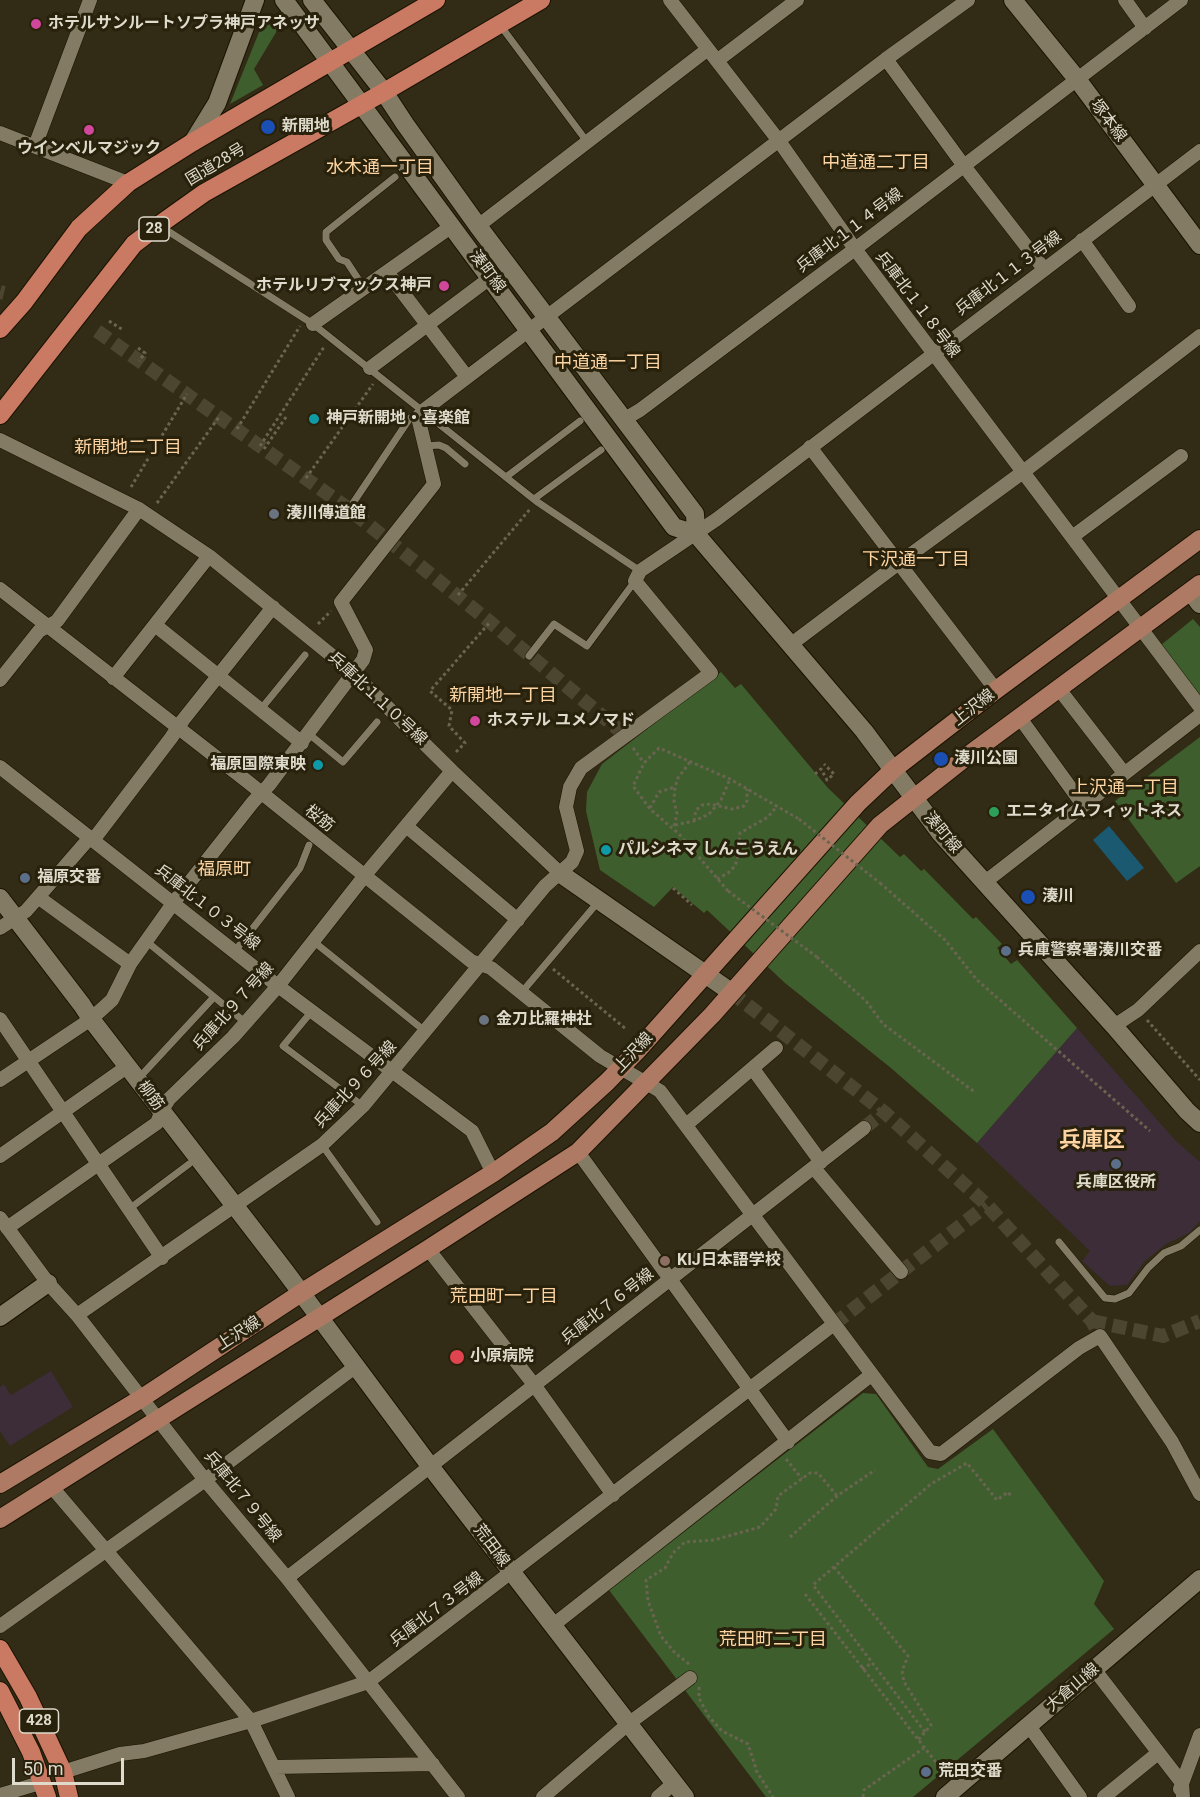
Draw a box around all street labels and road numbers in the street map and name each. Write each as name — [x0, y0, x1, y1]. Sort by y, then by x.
street label: 塚本線 — [1086, 96, 1130, 146]
street label: 国道28号 — [183, 140, 249, 190]
street label: 兵庫北１１４号線 — [793, 185, 907, 277]
road number: 28 — [139, 217, 169, 241]
street label: 兵庫北１１３号線 — [952, 228, 1066, 320]
street label: 湊町線 — [465, 247, 509, 297]
street label: 兵庫北１１８号線 — [871, 248, 963, 362]
street label: 兵庫北１１０号線 — [324, 648, 430, 750]
street label: 上沢線 — [949, 686, 999, 730]
street label: 桜筋 — [301, 801, 337, 837]
street label: 湊町線 — [919, 808, 965, 858]
street label: 兵庫北１０３号線 — [151, 861, 263, 955]
street label: 兵庫北９７号線 — [189, 959, 279, 1055]
street label: 上沢線 — [611, 1029, 657, 1077]
street label: 兵庫北９６号線 — [311, 1037, 401, 1133]
street label: 柳筋 — [133, 1077, 167, 1115]
street label: 兵庫北７６号線 — [558, 1265, 658, 1349]
street label: 上沢線 — [214, 1313, 264, 1355]
street label: 兵庫北７９号線 — [199, 1447, 285, 1547]
street label: 荒田線 — [469, 1521, 513, 1571]
street label: 兵庫北７３号線 — [386, 1569, 488, 1651]
street label: 大倉山線 — [1043, 1660, 1103, 1716]
road number: 428 — [20, 1709, 58, 1733]

